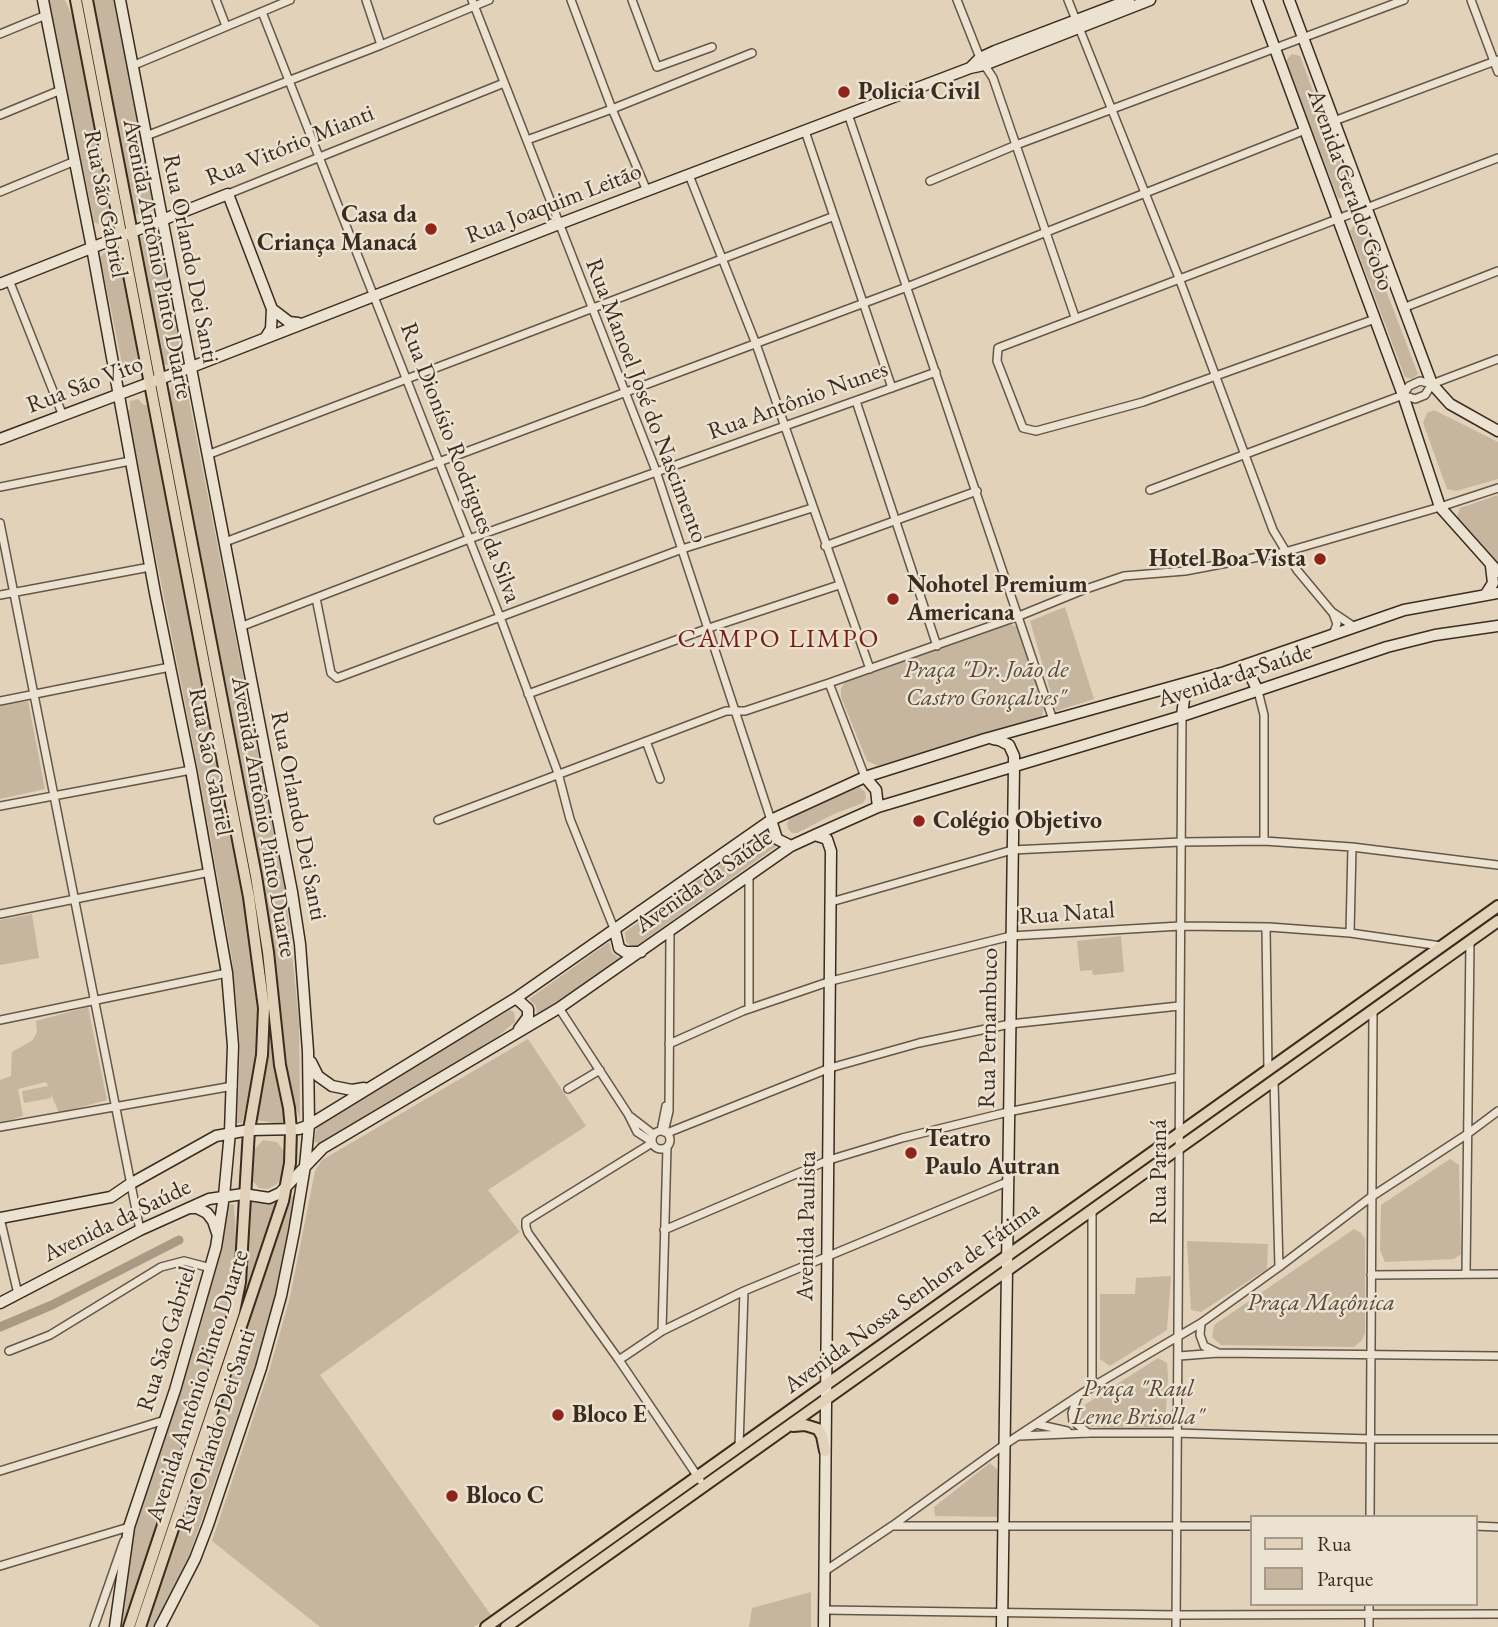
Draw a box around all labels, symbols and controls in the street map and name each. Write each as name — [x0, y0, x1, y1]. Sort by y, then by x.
place label: Policia Civil — [858, 78, 980, 106]
marker: Policia Civil — [836, 84, 852, 100]
street label: Avenida Geraldo Gobo — [1300, 86, 1400, 294]
street label: Rua Vitório Mianti — [202, 99, 378, 193]
street label: Avenida Antônio Pinto Duarte — [116, 117, 198, 401]
street label: Rua São Gabriel — [77, 128, 133, 280]
street label: Rua Orlando Dei Santi — [156, 152, 224, 366]
street label: Rua Joaquim Leitão — [462, 157, 646, 251]
place label: Casa da Criança Manacá — [257, 201, 417, 257]
marker: Casa da Criança Manacá — [423, 221, 439, 237]
street label: Rua Manoel José do Nascimento — [578, 255, 714, 547]
street label: Rua Dionísio Rodrigues da Silva — [393, 319, 527, 607]
street label: Rua São Vito — [23, 350, 147, 420]
street label: Rua Antônio Nunes — [704, 355, 892, 447]
place label: Hotel Boa Vista — [1149, 545, 1306, 573]
marker: Hotel Boa Vista — [1312, 551, 1328, 567]
place label: Nohotel Premium Americana — [907, 571, 1088, 627]
marker: Nohotel Premium Americana — [885, 591, 901, 607]
district label: CAMPO LIMPO — [679, 624, 879, 656]
street label: Avenida da Saúde — [1154, 637, 1316, 715]
park label: Praça "Dr. João de Castro Gonçalves" — [903, 656, 1069, 712]
street label: Avenida Antônio Pinto Duarte — [224, 674, 302, 960]
street label: Rua São Gabriel — [182, 686, 238, 838]
street label: Rua Orlando Dei Santi — [264, 709, 332, 923]
place label: Colégio Objetivo — [933, 807, 1102, 835]
marker: Colégio Objetivo — [911, 813, 927, 829]
street label: Avenida da Saúde — [630, 824, 778, 940]
street label: Rua Natal — [1018, 896, 1116, 932]
street label: Rua Pernambuco — [973, 947, 1005, 1109]
street label: Rua Paraná — [1145, 1119, 1173, 1225]
place label: Teatro Paulo Autran — [925, 1125, 1060, 1181]
marker: Teatro Paulo Autran — [903, 1145, 919, 1161]
street label: Avenida Paulista — [791, 1151, 823, 1301]
street label: Avenida da Saúde — [38, 1173, 196, 1269]
street label: Avenida Nossa Senhora de Fátima — [779, 1196, 1045, 1400]
street label: Avenida Antônio Pinto Duarte — [140, 1246, 256, 1526]
street label: Rua São Gabriel — [131, 1263, 203, 1415]
park label: Praça Maçônica — [1247, 1289, 1395, 1317]
street label: Rua Orlando Dei Santi — [170, 1326, 262, 1536]
park label: Praça "Raul Leme Brisolla" — [1072, 1375, 1204, 1431]
place label: Bloco E — [572, 1401, 647, 1429]
marker: Bloco E — [550, 1407, 566, 1423]
place label: Bloco C — [466, 1482, 544, 1510]
marker: Bloco C — [444, 1488, 460, 1504]
legend — [1250, 1515, 1477, 1606]
text: Rua — [1317, 1530, 1351, 1557]
text: Parque — [1317, 1565, 1373, 1592]

